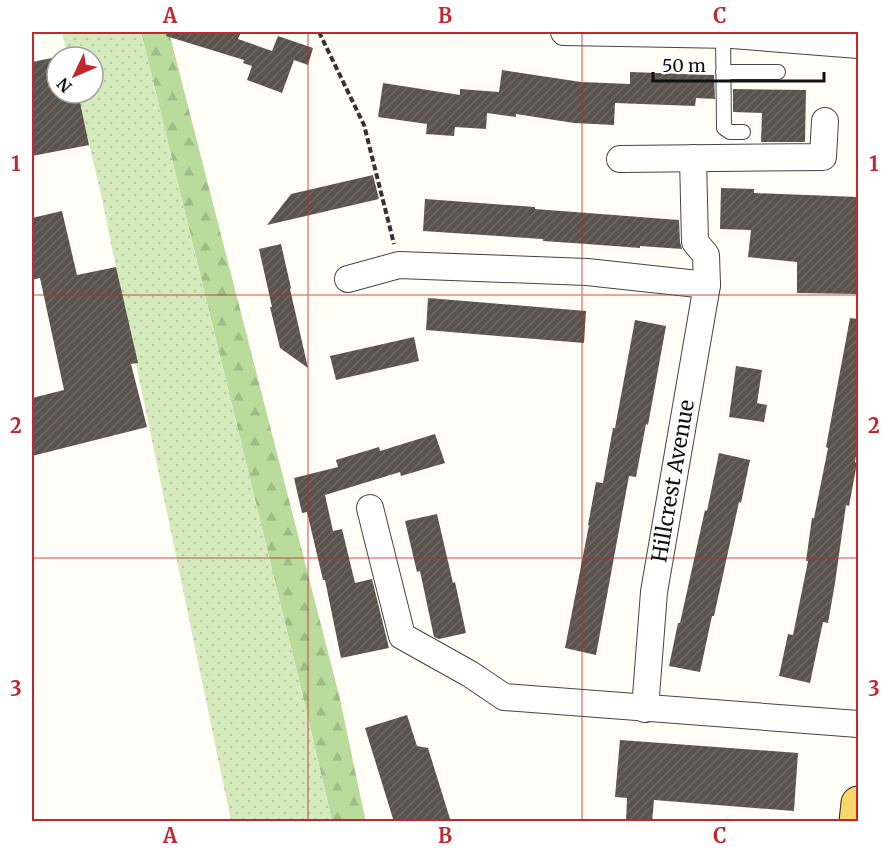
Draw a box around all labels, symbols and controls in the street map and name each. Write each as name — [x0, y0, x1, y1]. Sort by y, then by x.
text: A — [162, 3, 178, 28]
text: B — [438, 3, 452, 28]
text: C — [713, 3, 727, 28]
north arrow — [45, 45, 105, 105]
scale bar — [653, 45, 824, 83]
text: 50 m — [662, 54, 706, 77]
text: N — [52, 74, 76, 97]
text: 1 — [11, 151, 21, 176]
text: 1 — [869, 151, 879, 176]
street label: Hillcrest Avenue — [645, 398, 700, 564]
text: 2 — [10, 413, 22, 438]
text: 2 — [868, 413, 880, 438]
text: 3 — [10, 676, 22, 701]
text: 3 — [868, 676, 880, 701]
text: A — [162, 823, 178, 848]
text: B — [438, 823, 452, 848]
text: C — [713, 823, 727, 848]

